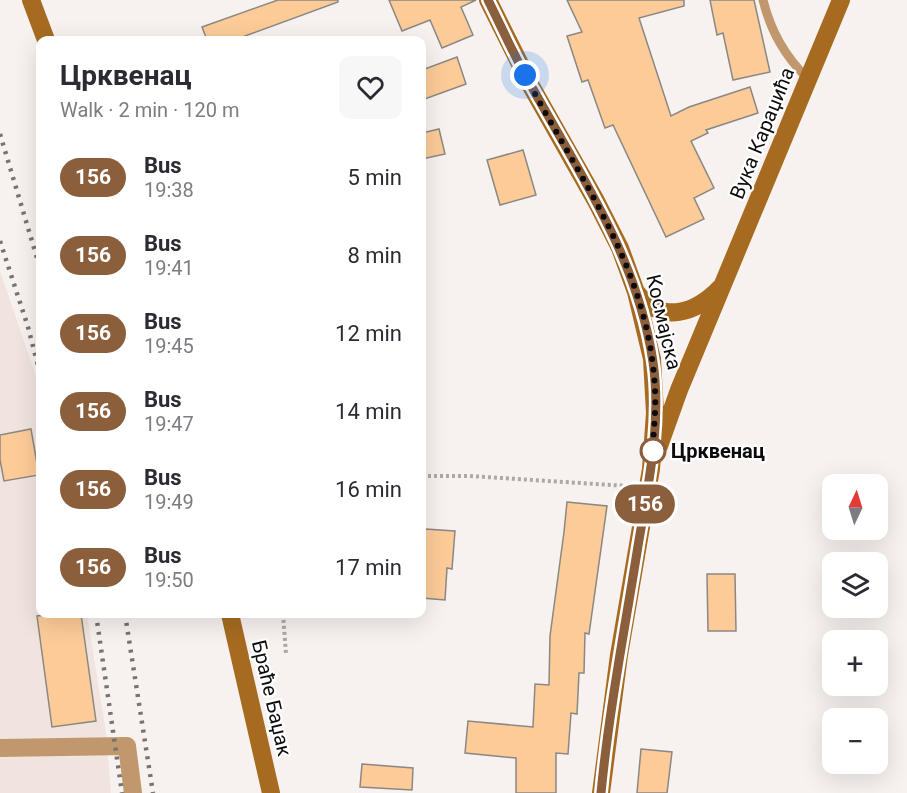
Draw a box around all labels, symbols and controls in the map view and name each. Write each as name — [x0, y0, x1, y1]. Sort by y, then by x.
button: heart — [339, 56, 402, 119]
text: Црквенац — [60, 59, 192, 92]
your location — [510, 60, 540, 90]
street label: Вука Караџића — [725, 64, 799, 202]
text: Walk · 2 min · 120 m — [60, 98, 239, 122]
text: Bus — [144, 153, 182, 178]
text: 156 — [75, 165, 111, 189]
text: 5 min — [347, 165, 402, 190]
text: 19:38 — [144, 178, 194, 202]
text: Bus — [144, 231, 182, 256]
text: 156 — [75, 243, 111, 267]
text: 8 min — [347, 243, 402, 268]
text: 19:41 — [144, 256, 194, 280]
street label: Космајска — [641, 272, 687, 372]
text: Bus — [144, 309, 182, 334]
text: 156 — [75, 321, 111, 345]
text: 12 min — [335, 321, 402, 346]
text: 19:45 — [144, 334, 194, 358]
text: Bus — [144, 387, 182, 412]
text: 156 — [75, 399, 111, 423]
text: 14 min — [335, 399, 402, 424]
text: 19:47 — [144, 412, 194, 436]
marker: Црквенац — [640, 438, 666, 464]
place label: Црквенац — [671, 439, 765, 463]
text: Bus — [144, 465, 182, 490]
north arrow — [822, 474, 888, 540]
map controls — [822, 474, 888, 774]
text: 156 — [75, 477, 111, 501]
text: 16 min — [335, 477, 402, 502]
line badge: 156 — [610, 484, 680, 524]
text: 19:49 — [144, 490, 194, 514]
text: 156 — [627, 492, 663, 516]
text: Bus — [144, 543, 182, 568]
button: layers — [822, 552, 888, 618]
text: 156 — [75, 555, 111, 579]
text: 17 min — [335, 555, 402, 580]
text: 19:50 — [144, 568, 194, 592]
button: + — [822, 630, 888, 696]
street label: Браће Баџак — [247, 638, 297, 759]
button: − — [822, 708, 888, 774]

